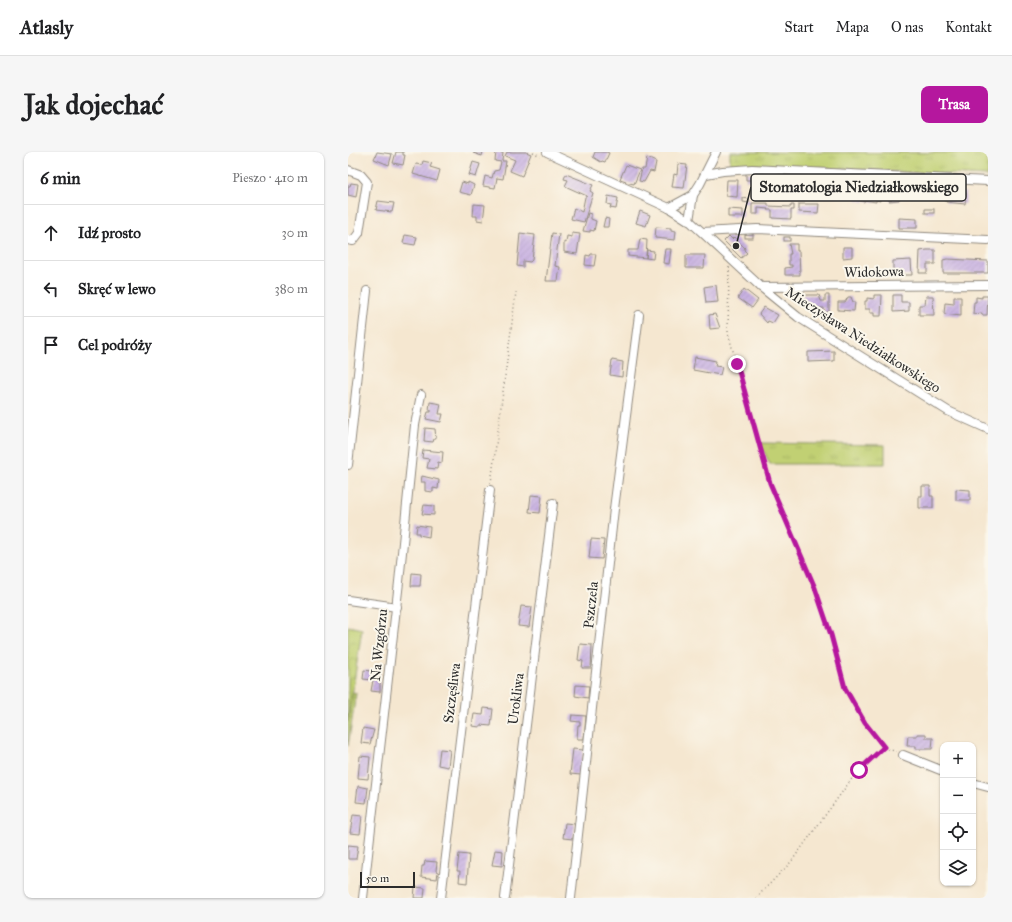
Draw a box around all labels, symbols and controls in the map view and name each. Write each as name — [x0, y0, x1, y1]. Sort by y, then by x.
text: Atlasly — [20, 16, 73, 39]
text: Start — [785, 19, 814, 36]
text: Mapa — [836, 19, 869, 36]
text: O nas — [891, 19, 923, 36]
text: Kontakt — [945, 19, 992, 36]
button: Trasa — [921, 86, 988, 123]
text: Jak dojechać — [24, 87, 163, 122]
text: 6 min — [40, 168, 81, 189]
text: Pieszo · 410 m — [232, 170, 308, 186]
callout: Stomatologia Niedziałkowskiego — [751, 174, 966, 201]
text: Stomatologia Niedziałkowskiego — [759, 178, 959, 197]
icon: ahead — [40, 222, 62, 244]
text: Idź prosto — [78, 224, 141, 242]
text: 30 m — [282, 225, 308, 241]
street label: Widokowa — [844, 263, 904, 281]
icon: left — [40, 278, 62, 300]
text: Skręć w lewo — [78, 280, 156, 298]
text: 380 m — [275, 281, 308, 297]
street label: Mieczysława Niedziałkowskiego — [782, 283, 944, 397]
icon: arrive — [40, 334, 62, 356]
text: Cel podróży — [78, 336, 152, 354]
route end — [728, 355, 746, 373]
street label: Pszczela — [580, 580, 602, 629]
street label: Na Wzgórzu — [367, 607, 391, 682]
street label: Szczęśliwa — [440, 662, 464, 724]
street label: Urokliwa — [504, 672, 528, 726]
map controls — [940, 742, 976, 886]
button: + — [940, 742, 976, 778]
route start — [850, 761, 868, 779]
button: − — [940, 778, 976, 814]
button: locate — [940, 814, 976, 850]
button: layers — [940, 850, 976, 886]
scale bar — [360, 870, 415, 889]
text: 50 m — [366, 872, 389, 885]

